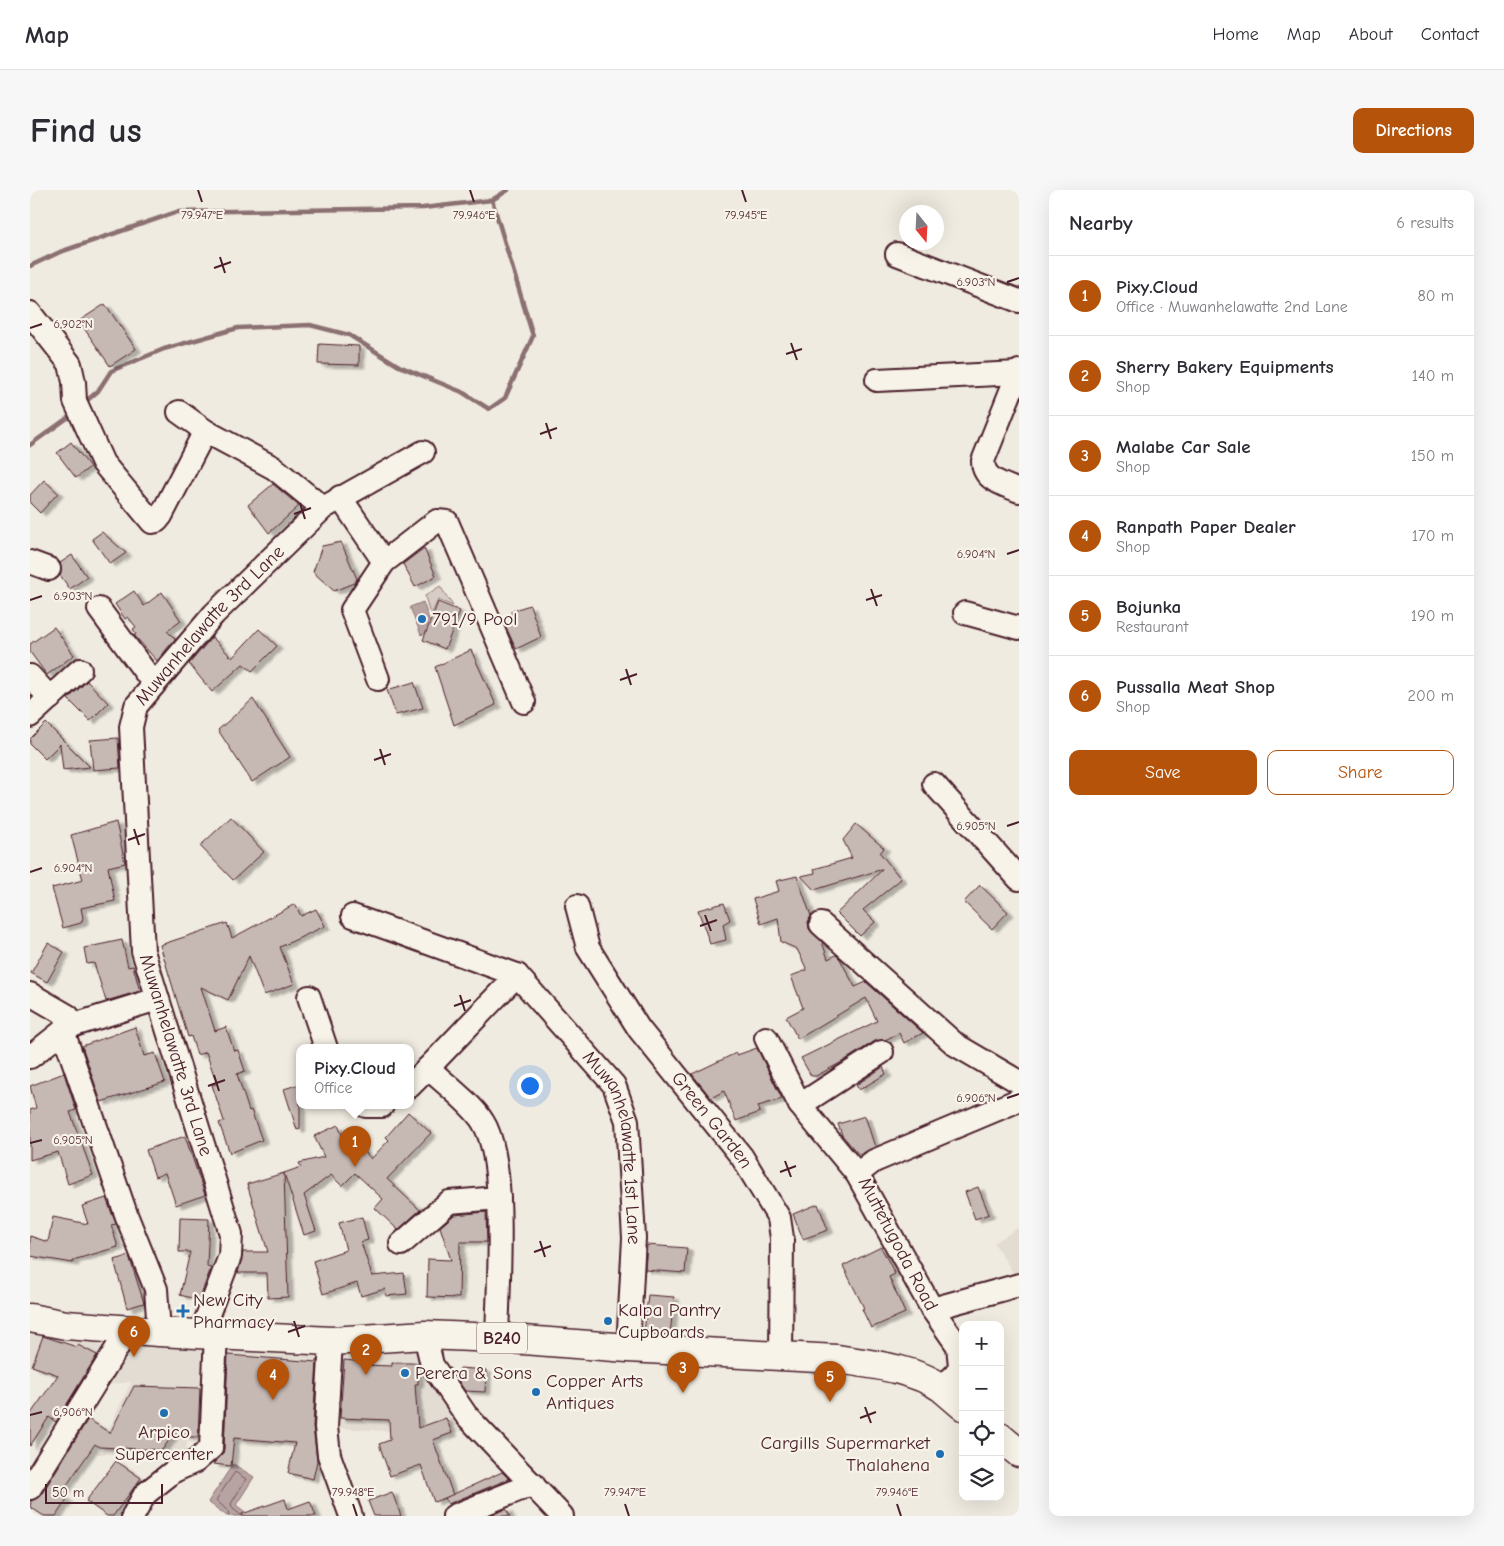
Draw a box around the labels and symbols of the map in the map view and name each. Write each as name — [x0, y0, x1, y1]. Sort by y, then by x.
north arrow — [899, 205, 944, 250]
text: 79.947°E — [181, 208, 223, 222]
text: 79.946°E — [453, 208, 495, 222]
text: 79.945°E — [725, 208, 767, 222]
text: 6.903°N — [957, 275, 995, 289]
text: 6.902°N — [53, 317, 93, 331]
street label: Muwanhelawatte 3rd Lane — [131, 541, 289, 710]
text: 6.904°N — [957, 547, 995, 561]
text: 6.903°N — [54, 589, 92, 603]
place label: 791/9 Pool — [432, 608, 517, 630]
marker: 791/9 Pool — [416, 613, 428, 625]
text: 6.905°N — [956, 819, 996, 833]
text: 6.904°N — [54, 861, 92, 875]
street label: Muwanhelawatte 3rd Lane — [135, 952, 217, 1158]
street label: Muwanhelawatte 1st Lane — [578, 1046, 645, 1245]
street label: Green Garden — [667, 1067, 757, 1172]
your location — [517, 1073, 543, 1099]
text: 6.906°N — [956, 1091, 996, 1105]
pin: 1 — [339, 1126, 371, 1167]
text: 6.905°N — [53, 1133, 93, 1147]
street label: Muttetugoda Road — [854, 1174, 942, 1314]
place label: New City Pharmacy — [193, 1289, 275, 1333]
place label: Kalpa Pantry Cupboards — [618, 1299, 721, 1343]
marker: New City Pharmacy — [177, 1305, 189, 1317]
marker: Kalpa Pantry Cupboards — [602, 1315, 614, 1327]
pin: 6 — [118, 1316, 150, 1357]
road number: B240 — [477, 1322, 527, 1354]
pin: 2 — [350, 1334, 382, 1375]
pin: 3 — [667, 1352, 699, 1393]
pin: 4 — [257, 1359, 289, 1400]
pin: 5 — [814, 1361, 846, 1402]
place label: Perera & Sons — [415, 1362, 532, 1384]
marker: Perera & Sons — [399, 1367, 411, 1379]
place label: Copper Arts Antiques — [546, 1370, 643, 1414]
marker: Copper Arts Antiques — [530, 1386, 542, 1398]
text: 6.906°N — [53, 1405, 93, 1419]
marker: Arpico Supercenter — [158, 1407, 170, 1419]
place label: Arpico Supercenter — [115, 1421, 213, 1465]
place label: Cargills Supermarket Thalahena — [760, 1432, 931, 1476]
marker: Cargills Supermarket Thalahena — [934, 1448, 946, 1460]
scale bar — [45, 1481, 162, 1504]
text: 79.948°E — [332, 1485, 374, 1499]
text: 79.947°E — [604, 1485, 646, 1499]
text: 79.946°E — [876, 1485, 918, 1499]

